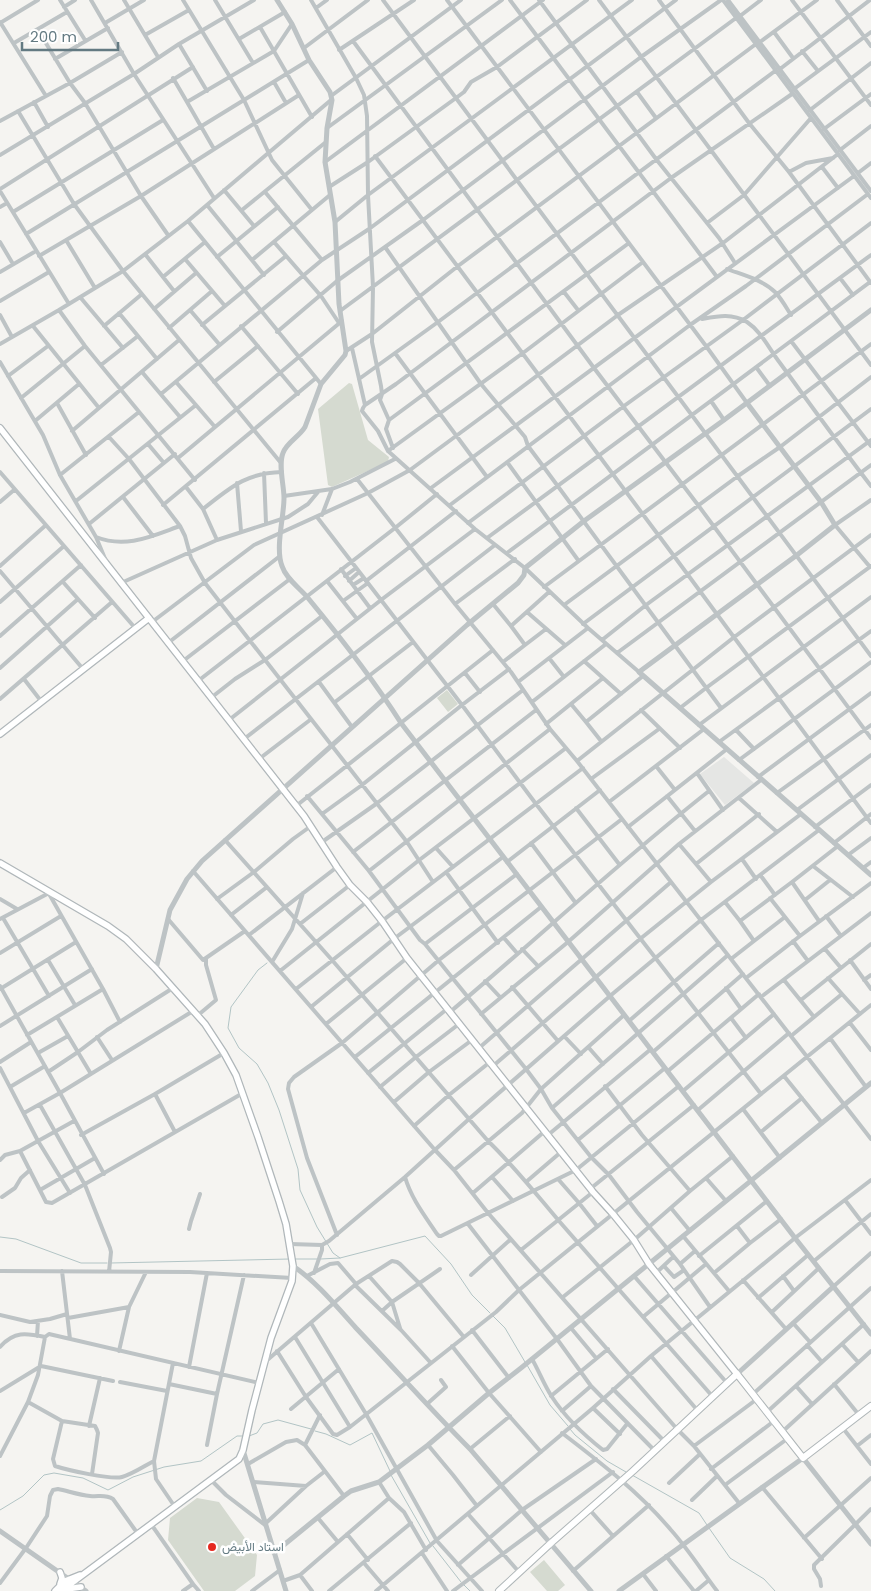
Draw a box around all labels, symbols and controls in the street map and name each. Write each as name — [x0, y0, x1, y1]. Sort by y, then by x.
scale bar — [22, 20, 119, 52]
text: 200 m — [30, 26, 77, 47]
place label: استاد الأبيض — [222, 1538, 284, 1555]
marker: استاد الأبيض — [206, 1541, 218, 1553]

